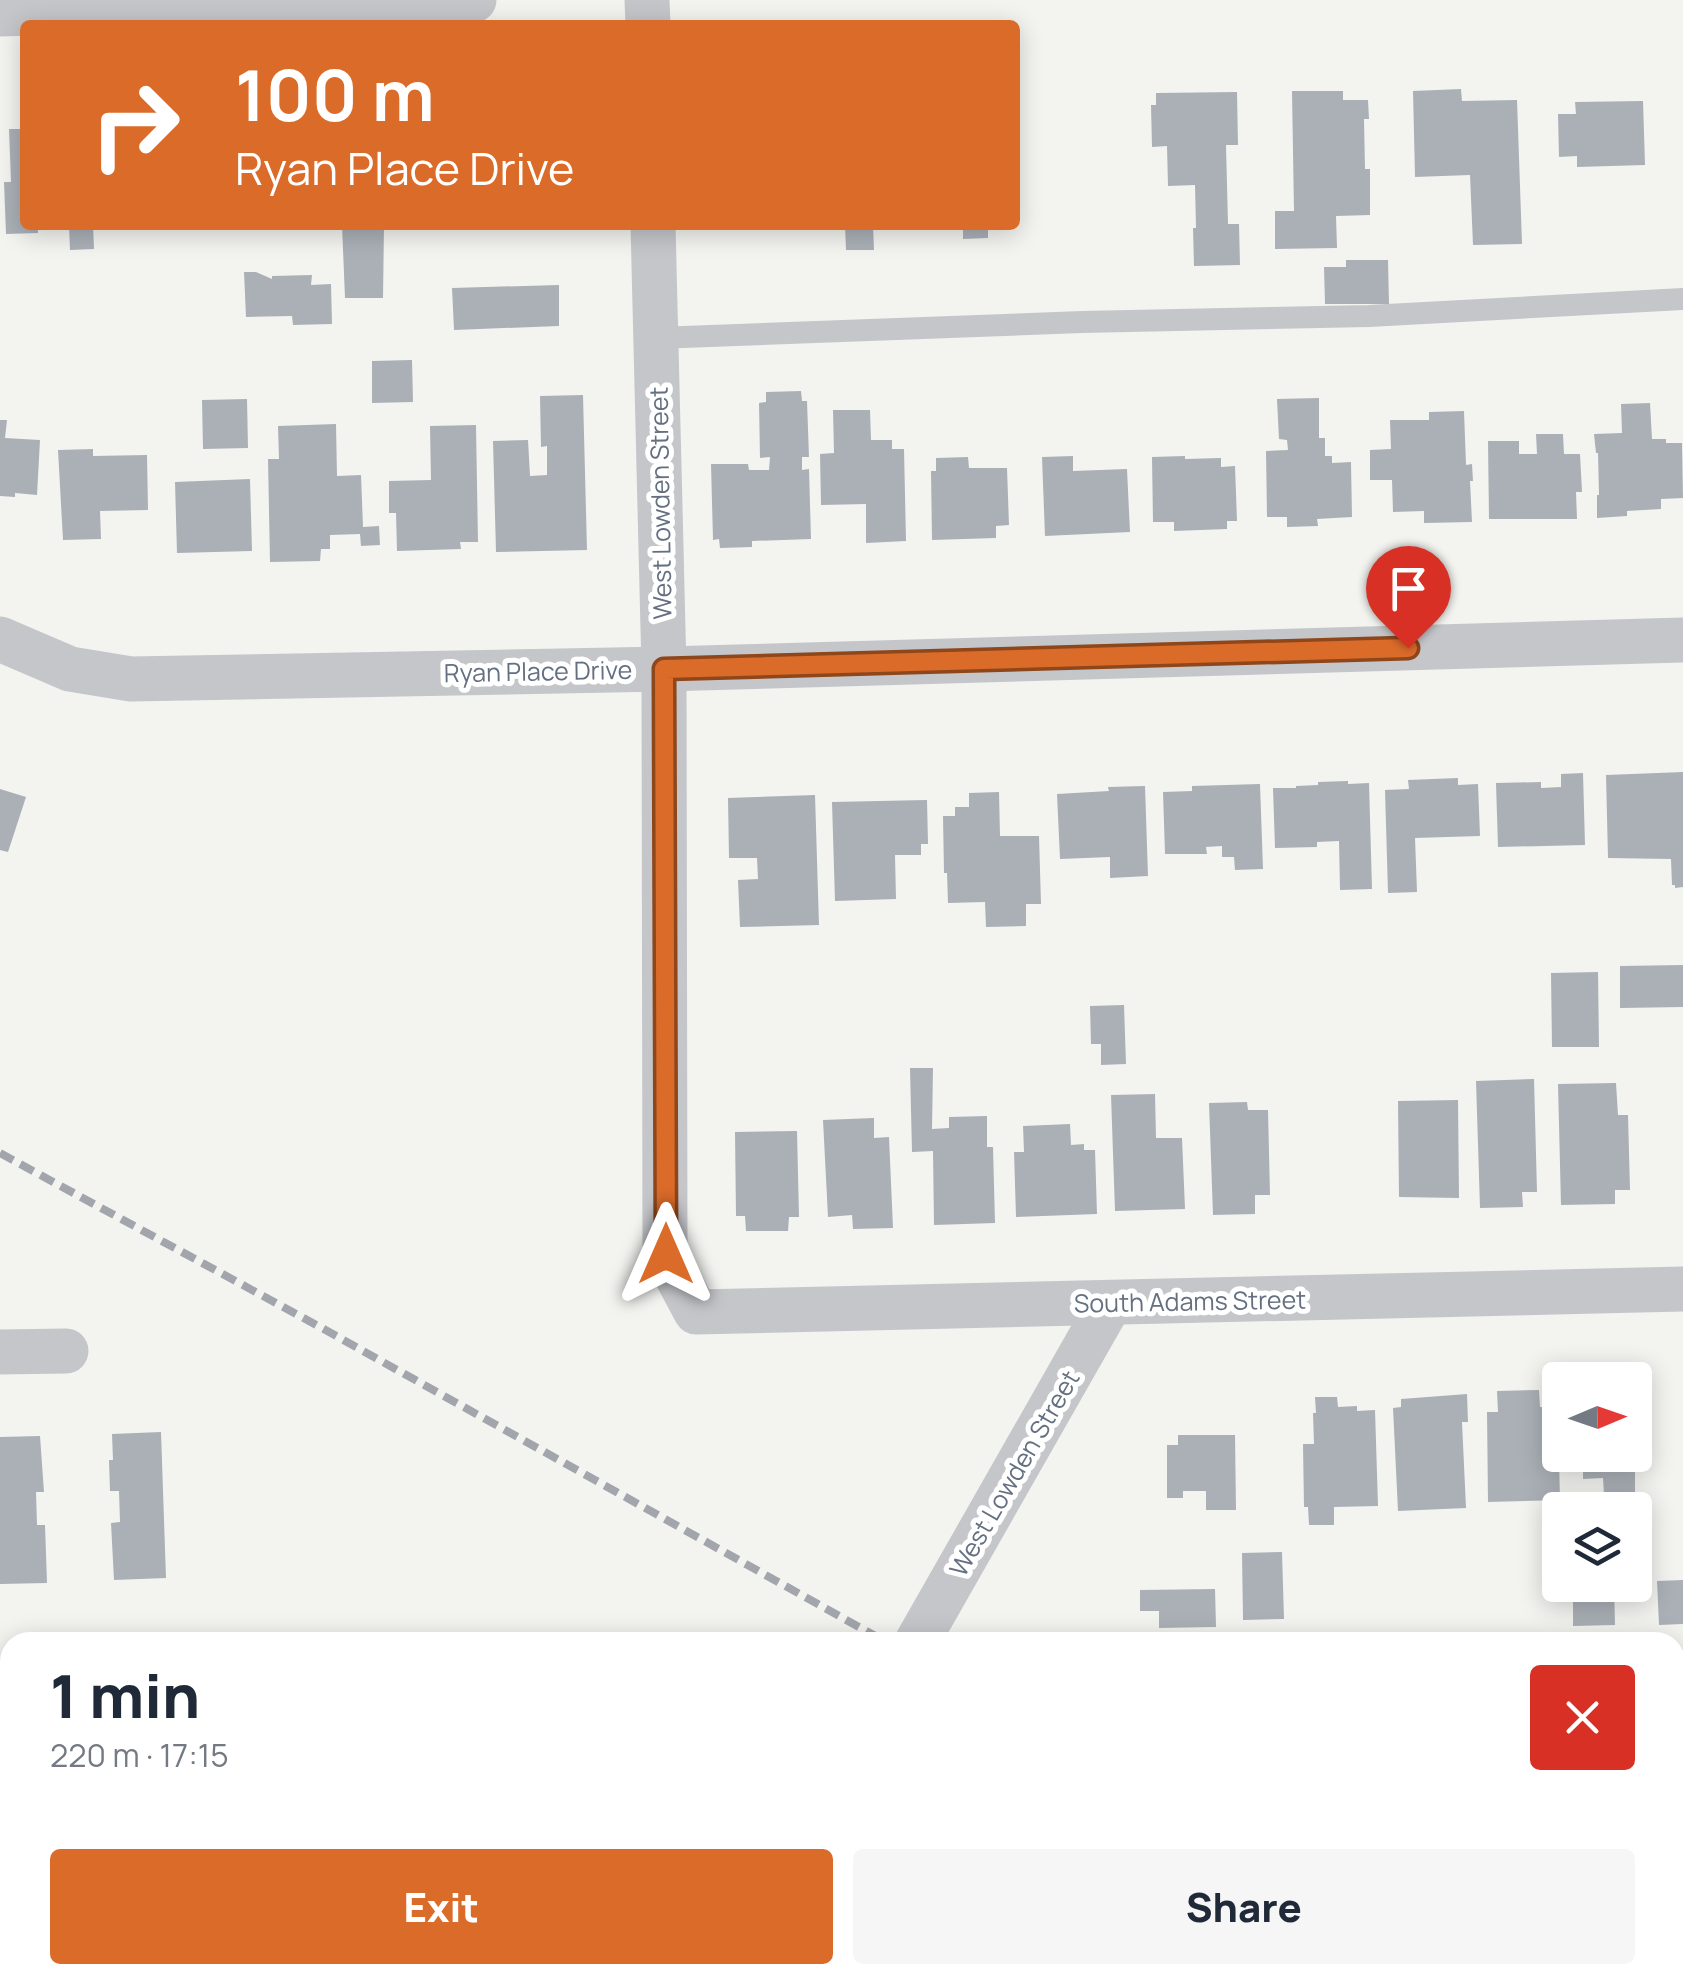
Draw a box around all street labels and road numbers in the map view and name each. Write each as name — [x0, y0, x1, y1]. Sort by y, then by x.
street label: West Lowden Street — [640, 386, 680, 620]
street label: Ryan Place Drive — [443, 652, 633, 690]
street label: South Adams Street — [1074, 1281, 1306, 1321]
street label: West Lowden Street — [941, 1363, 1087, 1583]

